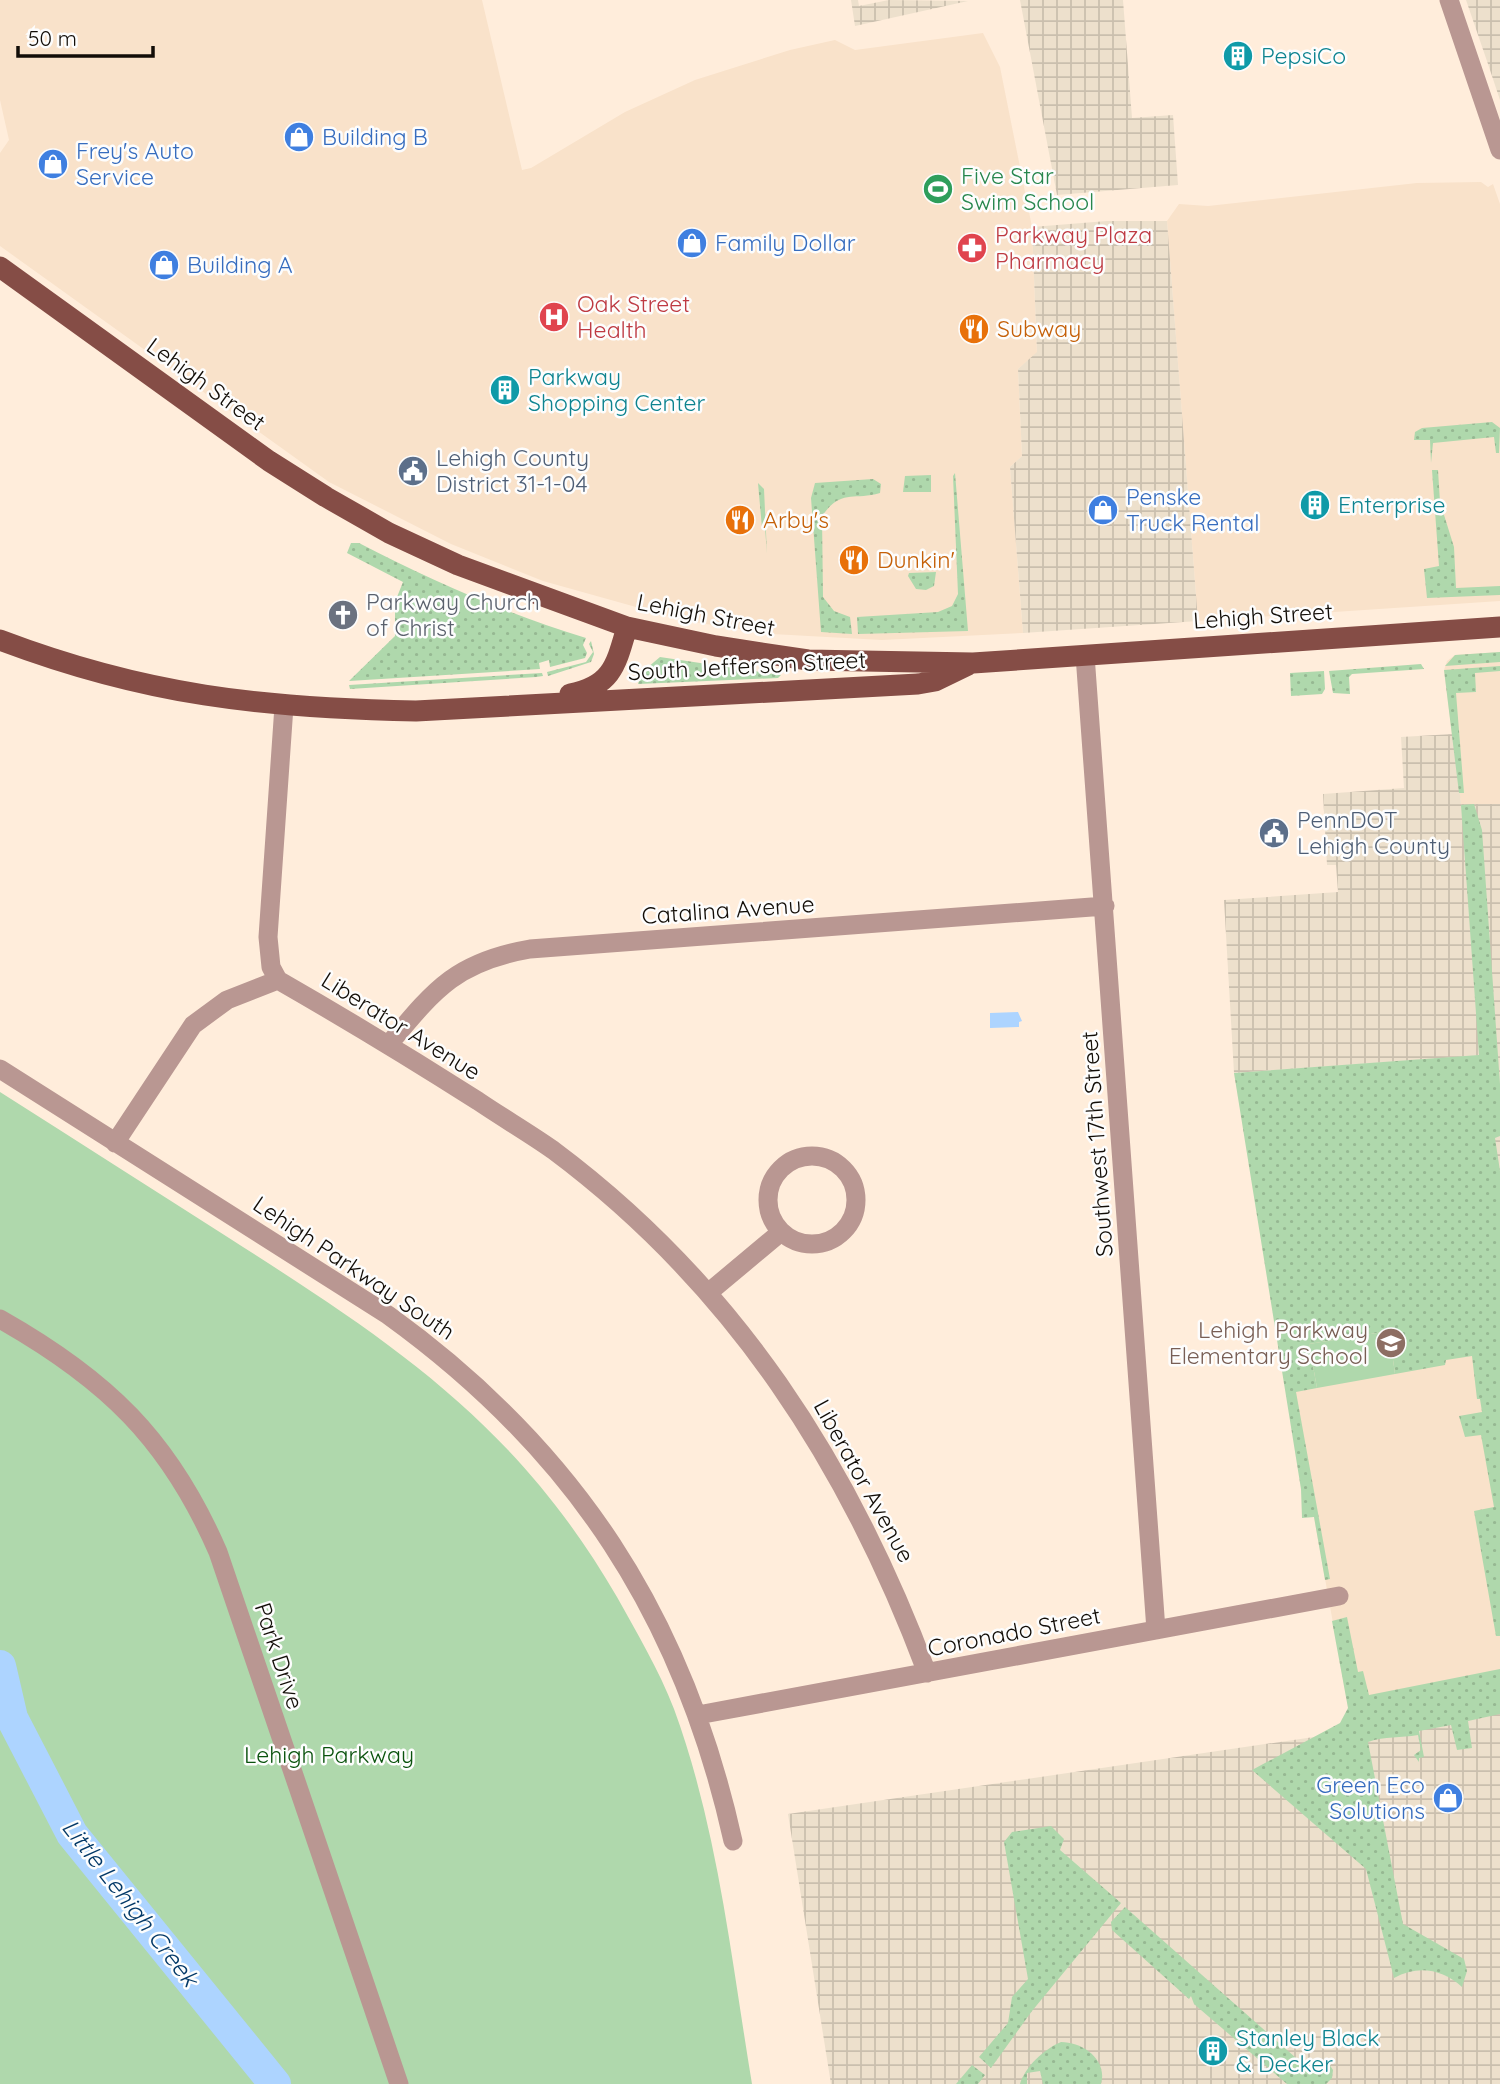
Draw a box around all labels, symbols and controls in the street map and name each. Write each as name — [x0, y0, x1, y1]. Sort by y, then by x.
scale bar — [18, 14, 152, 58]
text: 50 m — [28, 25, 77, 51]
building icon: PepsiCo — [1221, 39, 1255, 73]
place label: PepsiCo — [1261, 41, 1346, 70]
shop icon: Building B — [282, 120, 316, 154]
place label: Building B — [322, 122, 428, 151]
place label: Frey's Auto Service — [76, 136, 194, 191]
shop icon: Frey's Auto Service — [36, 147, 70, 181]
place label: Five Star Swim School — [961, 161, 1094, 216]
sports icon: Five Star Swim School — [921, 172, 955, 206]
place label: Parkway Plaza Pharmacy — [995, 220, 1152, 275]
shop icon: Family Dollar — [675, 226, 709, 260]
place label: Family Dollar — [715, 228, 856, 257]
pharmacy icon: Parkway Plaza Pharmacy — [955, 231, 989, 265]
shop icon: Building A — [147, 248, 181, 282]
place label: Building A — [187, 250, 293, 279]
place label: Oak Street Health — [577, 289, 690, 344]
hospital icon: Oak Street Health — [537, 300, 571, 334]
restaurant icon: Subway — [957, 312, 991, 346]
place label: Subway — [997, 314, 1081, 343]
street label: Lehigh Street — [141, 331, 272, 437]
place label: Parkway Shopping Center — [528, 362, 706, 417]
building icon: Parkway Shopping Center — [488, 373, 522, 407]
place label: Lehigh County District 31-1-04 — [436, 443, 589, 498]
public building icon: Lehigh County District 31-1-04 — [396, 454, 430, 488]
place label: Penske Truck Rental — [1126, 482, 1260, 537]
building icon: Enterprise — [1298, 488, 1332, 522]
place label: Enterprise — [1338, 490, 1445, 519]
shop icon: Penske Truck Rental — [1086, 493, 1120, 527]
restaurant icon: Arby's — [723, 503, 757, 537]
place label: Arby's — [763, 505, 829, 534]
restaurant icon: Dunkin' — [837, 543, 871, 577]
place label: Dunkin' — [877, 545, 955, 574]
place label: Parkway Church of Christ — [366, 587, 540, 642]
street label: Lehigh Street — [635, 587, 778, 642]
street label: Lehigh Street — [1192, 596, 1334, 635]
church icon: Parkway Church of Christ — [326, 598, 360, 632]
street label: South Jefferson Street — [627, 645, 867, 686]
place label: PennDOT Lehigh County — [1297, 805, 1450, 860]
public building icon: PennDOT Lehigh County — [1257, 816, 1291, 850]
street label: Catalina Avenue — [641, 889, 815, 930]
street label: Liberator Avenue — [316, 965, 486, 1086]
street label: Southwest 17th Street — [1074, 1030, 1119, 1258]
street label: Lehigh Parkway South — [248, 1189, 461, 1346]
place label: Lehigh Parkway Elementary School — [1169, 1315, 1368, 1370]
school or university icon: Lehigh Parkway Elementary School — [1374, 1326, 1408, 1360]
street label: Liberator Avenue — [808, 1394, 921, 1567]
street label: Park Drive — [249, 1599, 310, 1713]
street label: Coronado Street — [925, 1601, 1103, 1662]
park label: Lehigh Parkway — [244, 1740, 414, 1769]
place label: Green Eco Solutions — [1316, 1770, 1425, 1825]
shop icon: Green Eco Solutions — [1431, 1781, 1465, 1815]
water label: Little Lehigh Creek — [56, 1813, 207, 1994]
place label: Stanley Black & Decker — [1236, 2023, 1380, 2078]
building icon: Stanley Black & Decker — [1196, 2034, 1230, 2068]

